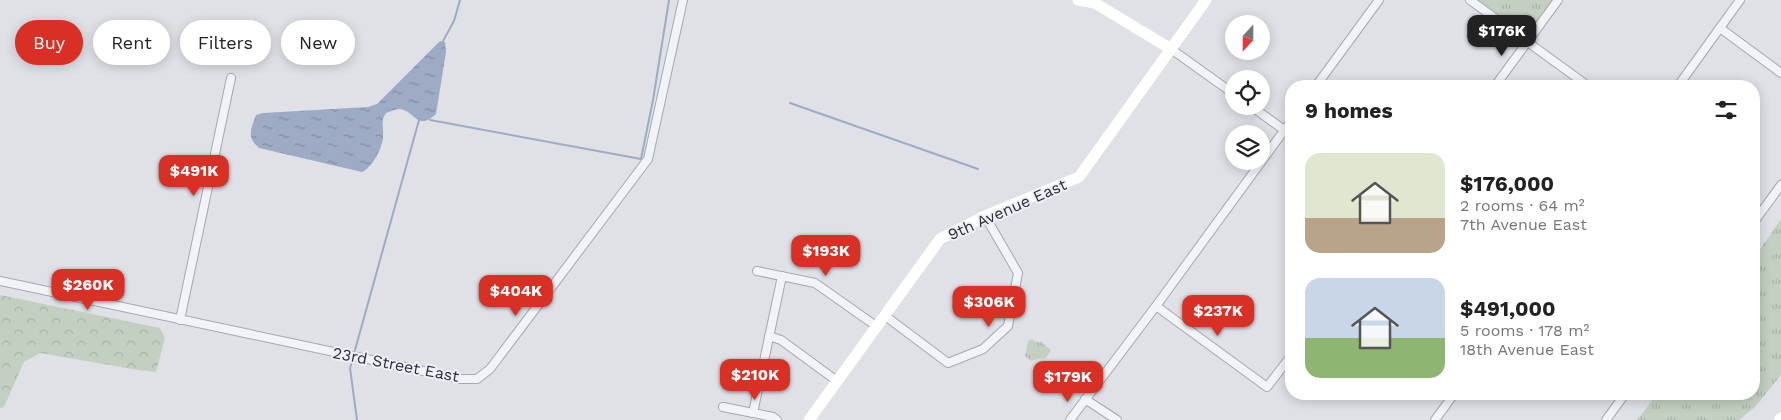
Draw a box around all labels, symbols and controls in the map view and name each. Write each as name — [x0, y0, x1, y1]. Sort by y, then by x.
north arrow — [1225, 15, 1270, 60]
map controls — [1225, 15, 1270, 170]
pin: $176K — [1467, 15, 1537, 57]
chip: Buy — [15, 20, 83, 65]
chip: Rent — [93, 20, 170, 65]
chip: Filters — [180, 20, 271, 65]
chip: New — [281, 20, 355, 65]
text: $176K — [1478, 21, 1526, 40]
button: locate — [1225, 70, 1270, 115]
icon: filters — [1712, 96, 1740, 124]
text: 9 homes — [1305, 98, 1393, 123]
button: layers — [1225, 125, 1270, 170]
pin: $491K — [159, 154, 229, 197]
text: $491K — [170, 161, 218, 180]
text: $176,000 — [1460, 171, 1554, 196]
icon: home — [1345, 173, 1405, 233]
street label: 9th Avenue East — [945, 175, 1070, 244]
text: 2 rooms · 64 m² — [1460, 196, 1585, 215]
text: 7th Avenue East — [1460, 215, 1587, 234]
pin: $193K — [791, 234, 861, 277]
text: $193K — [802, 241, 850, 260]
pin: $260K — [53, 268, 123, 311]
pin: $404K — [481, 274, 551, 317]
text: $260K — [62, 275, 114, 294]
text: $404K — [490, 281, 542, 300]
pin: $306K — [954, 286, 1024, 328]
text: $306K — [964, 292, 1015, 311]
pin: $237K — [1183, 294, 1253, 337]
text: $491,000 — [1460, 296, 1555, 321]
icon: home — [1345, 298, 1405, 358]
text: $237K — [1193, 301, 1243, 320]
text: 5 rooms · 178 m² — [1460, 321, 1589, 340]
text: 18th Avenue East — [1460, 340, 1594, 359]
street label: 23rd Street East — [331, 343, 461, 386]
pin: $210K — [720, 358, 790, 401]
pin: $179K — [1033, 360, 1103, 403]
text: $210K — [731, 365, 779, 384]
text: $179K — [1044, 367, 1092, 386]

